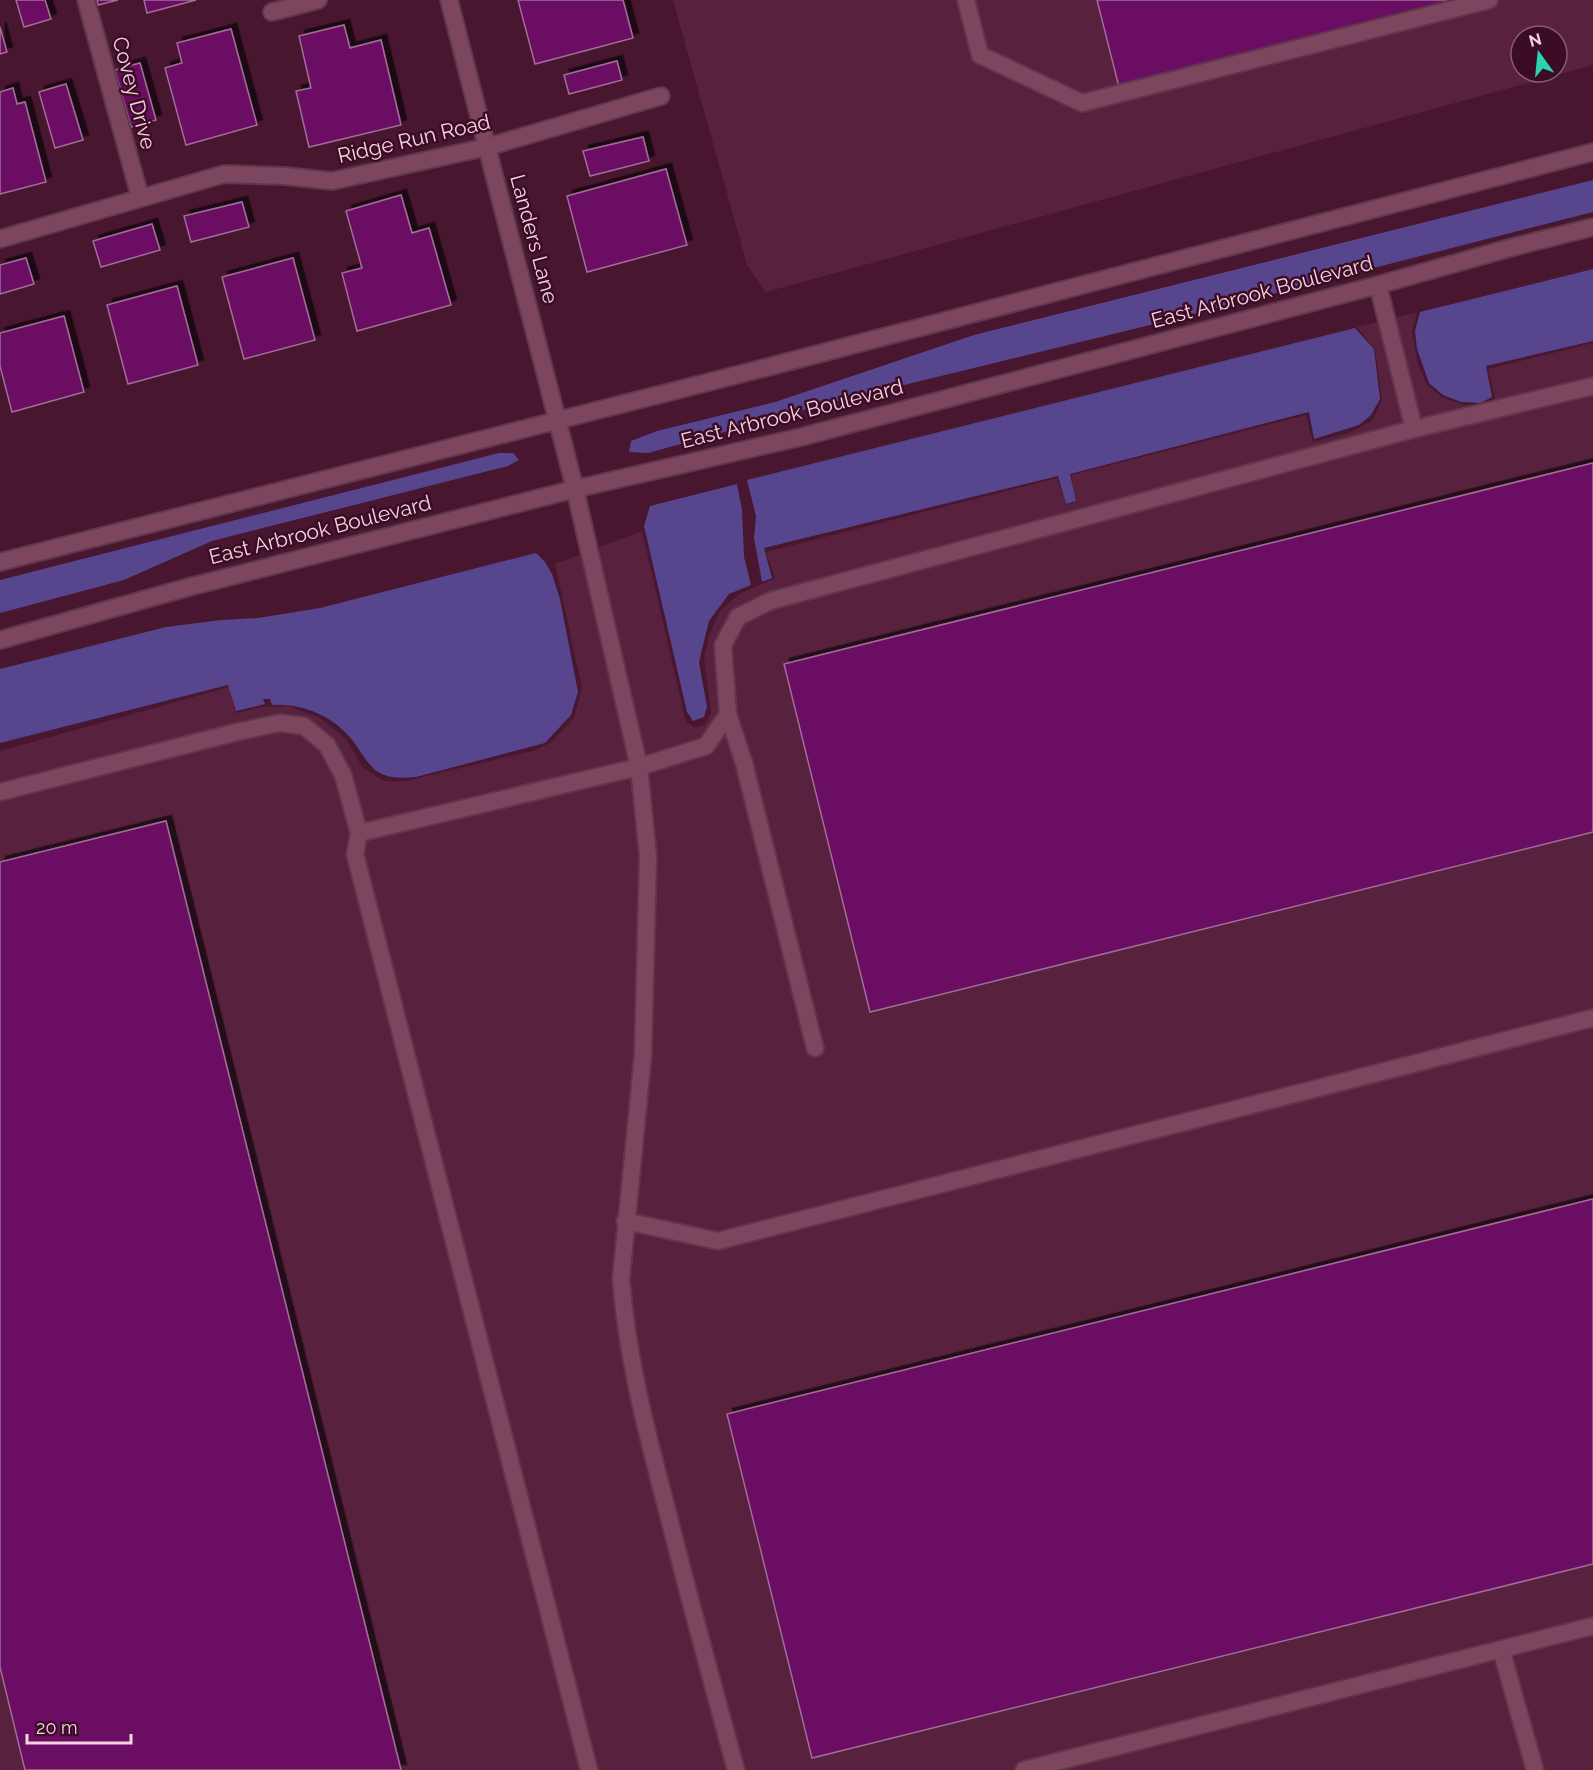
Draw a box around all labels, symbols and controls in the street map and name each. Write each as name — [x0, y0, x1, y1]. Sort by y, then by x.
north arrow — [1509, 24, 1569, 84]
text: N — [1527, 29, 1544, 51]
street label: Covey Drive — [107, 34, 162, 152]
street label: Ridge Run Road — [335, 109, 493, 168]
street label: Landers Lane — [505, 172, 564, 306]
street label: East Arbrook Boulevard — [1148, 250, 1375, 333]
street label: East Arbrook Boulevard — [678, 374, 906, 453]
street label: East Arbrook Boulevard — [206, 490, 434, 569]
scale bar — [27, 1707, 130, 1745]
text: 20 m — [36, 1717, 78, 1738]

